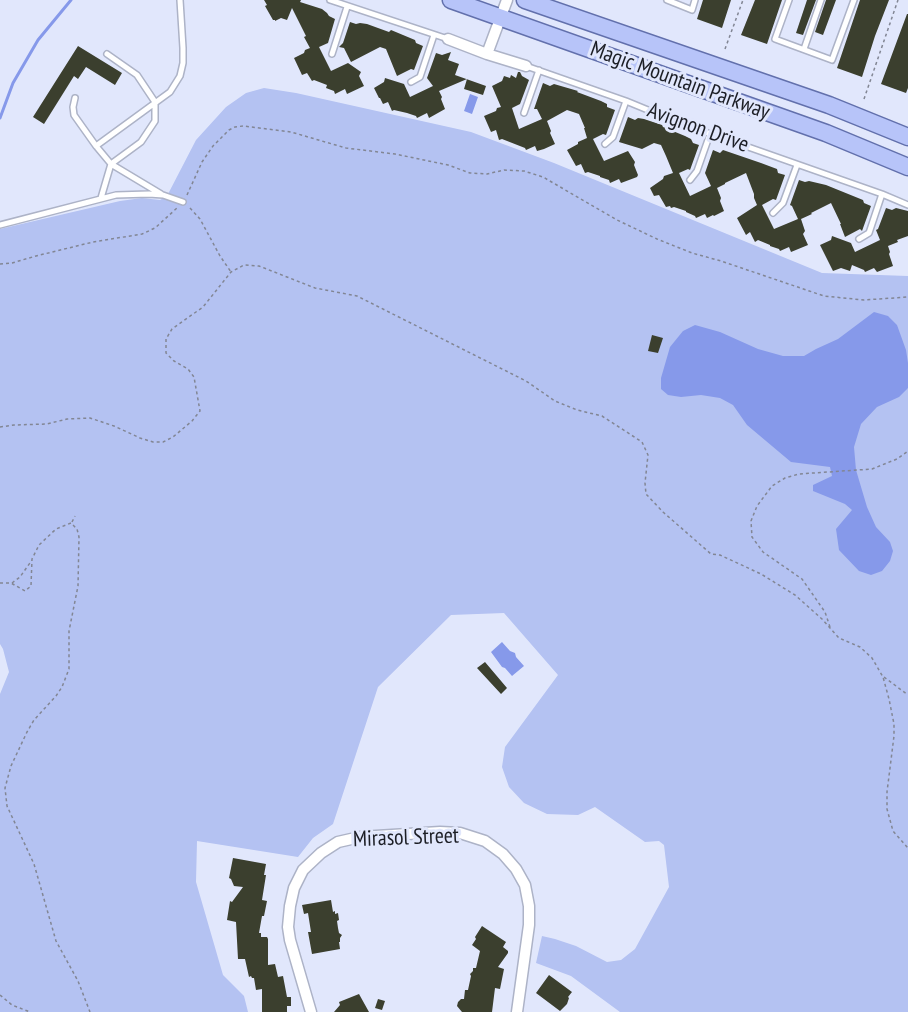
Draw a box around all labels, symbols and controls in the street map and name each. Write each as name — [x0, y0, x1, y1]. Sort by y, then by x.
street label: Magic Mountain Parkway — [587, 36, 773, 126]
street label: Avignon Drive — [644, 97, 752, 159]
street label: Mirasol Street — [353, 823, 459, 853]

